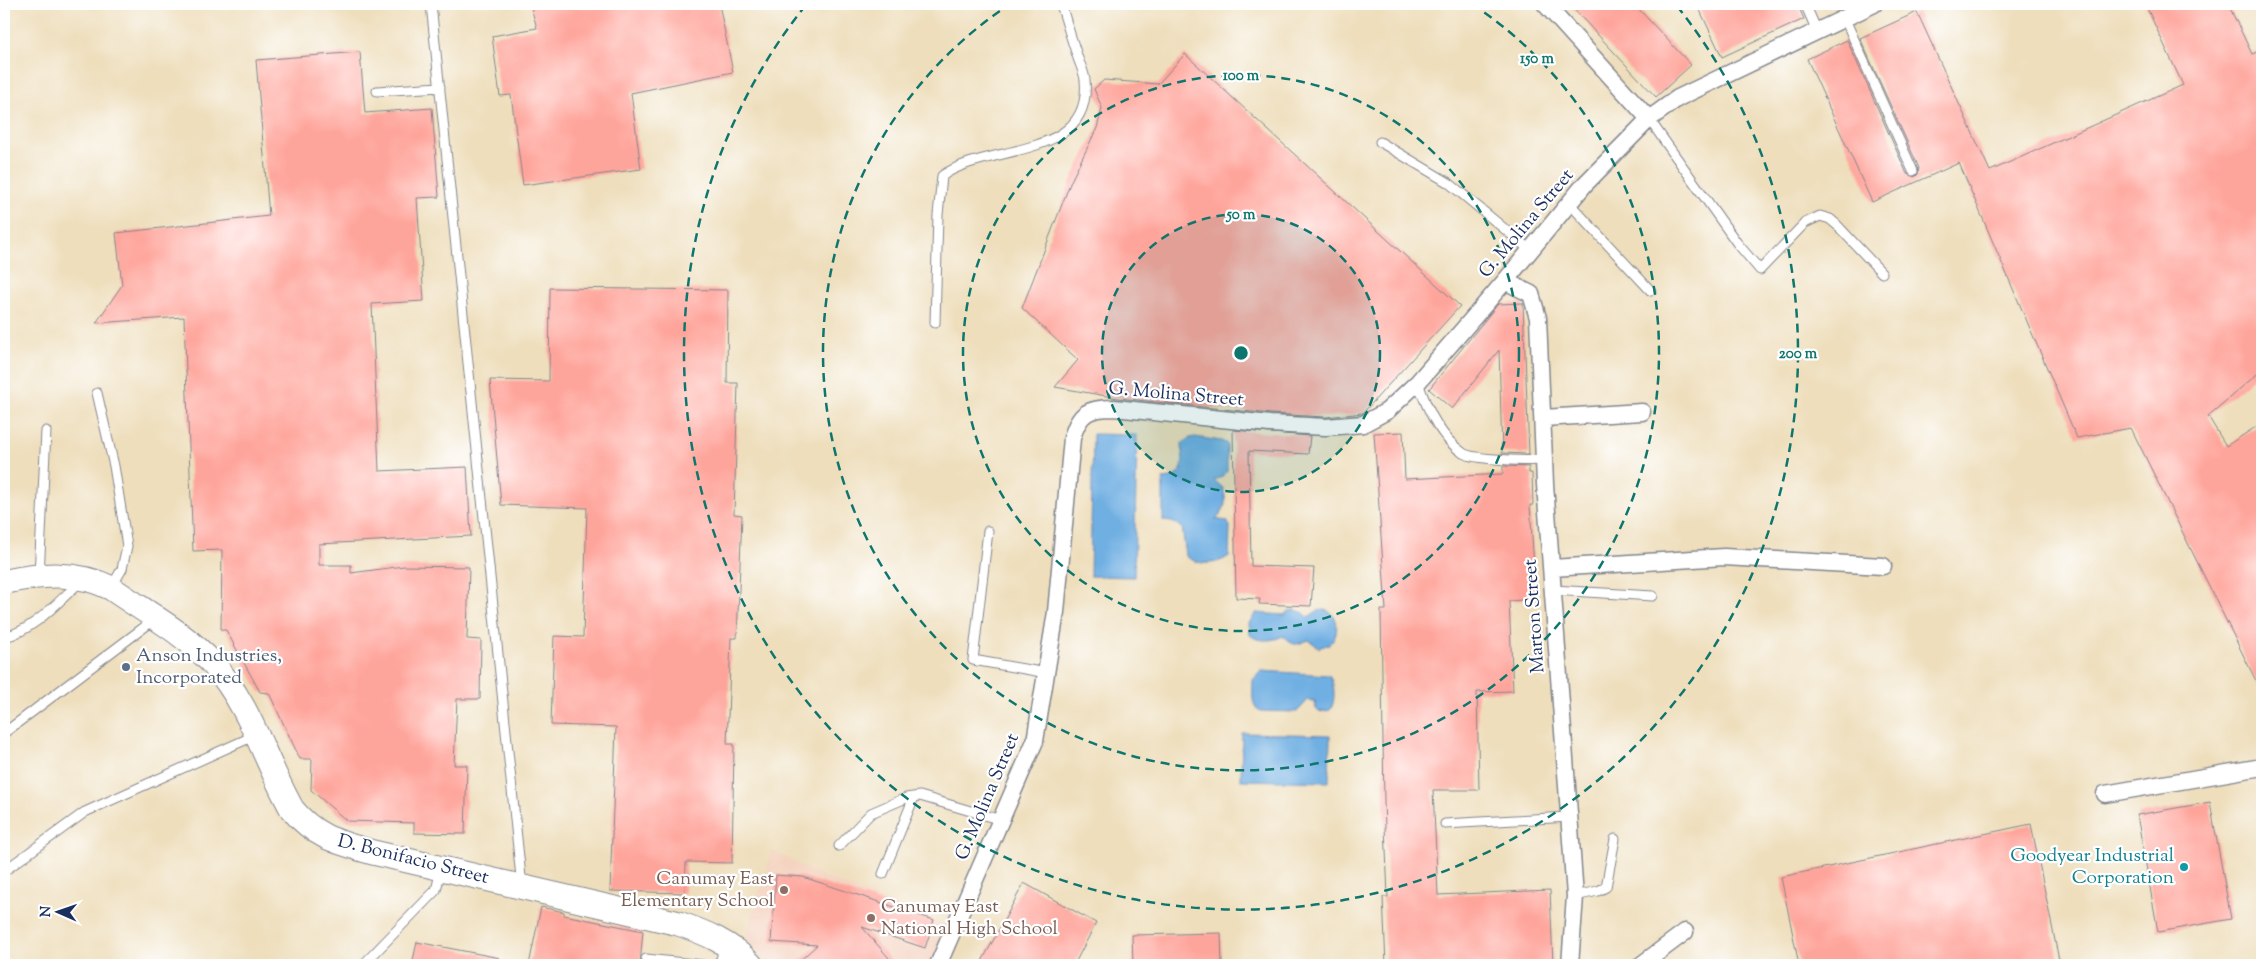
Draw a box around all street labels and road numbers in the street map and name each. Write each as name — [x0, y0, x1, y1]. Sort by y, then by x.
street label: G. Molina Street — [1473, 163, 1581, 285]
street label: G. Molina Street — [1107, 376, 1245, 414]
street label: Marton Street — [1518, 558, 1552, 674]
street label: G. Molina Street — [949, 729, 1027, 865]
street label: D. Bonifacio Street — [335, 828, 492, 892]

